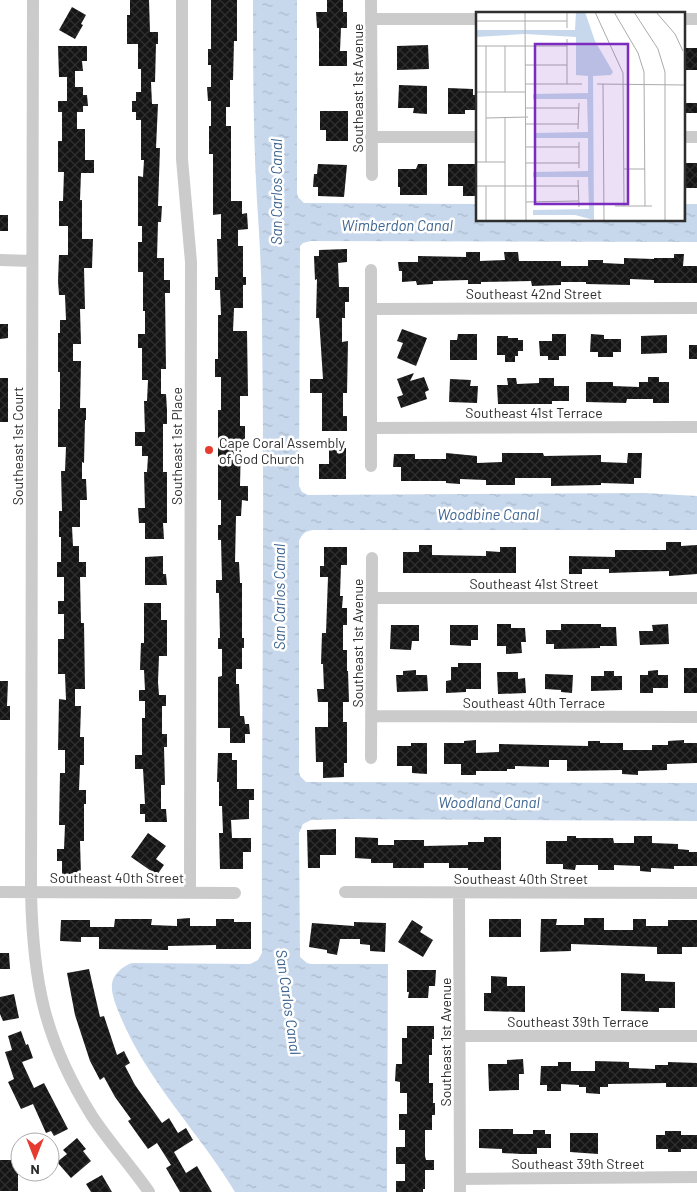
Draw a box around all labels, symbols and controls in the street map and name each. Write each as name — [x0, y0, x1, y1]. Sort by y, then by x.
inset map — [476, 12, 684, 221]
street label: Southeast 1st Avenue — [349, 23, 366, 153]
water label: San Carlos Canal — [267, 138, 285, 245]
water label: Wimberdon Canal — [341, 216, 453, 234]
street label: Southeast 42nd Street — [466, 285, 602, 302]
street label: Southeast 1st Court — [9, 387, 26, 505]
street label: Southeast 1st Place — [168, 387, 185, 505]
street label: Southeast 41st Terrace — [465, 404, 603, 421]
place label: Cape Coral Assembly of God Church — [219, 434, 345, 467]
marker: Cape Coral Assembly of God Church — [203, 444, 215, 456]
water label: Woodbine Canal — [437, 505, 539, 523]
water label: San Carlos Canal — [270, 543, 288, 650]
street label: Southeast 41st Street — [469, 575, 599, 592]
street label: Southeast 1st Avenue — [349, 578, 366, 708]
street label: Southeast 40th Terrace — [463, 694, 605, 711]
water label: Woodland Canal — [438, 793, 540, 811]
street label: Southeast 40th Street — [50, 869, 184, 886]
street label: Southeast 40th Street — [454, 870, 588, 887]
water label: San Carlos Canal — [273, 948, 305, 1056]
street label: Southeast 1st Avenue — [437, 977, 454, 1107]
street label: Southeast 39th Terrace — [507, 1013, 649, 1030]
north arrow — [10, 1132, 60, 1182]
street label: Southeast 39th Street — [511, 1155, 645, 1172]
text: N — [30, 1162, 40, 1179]

